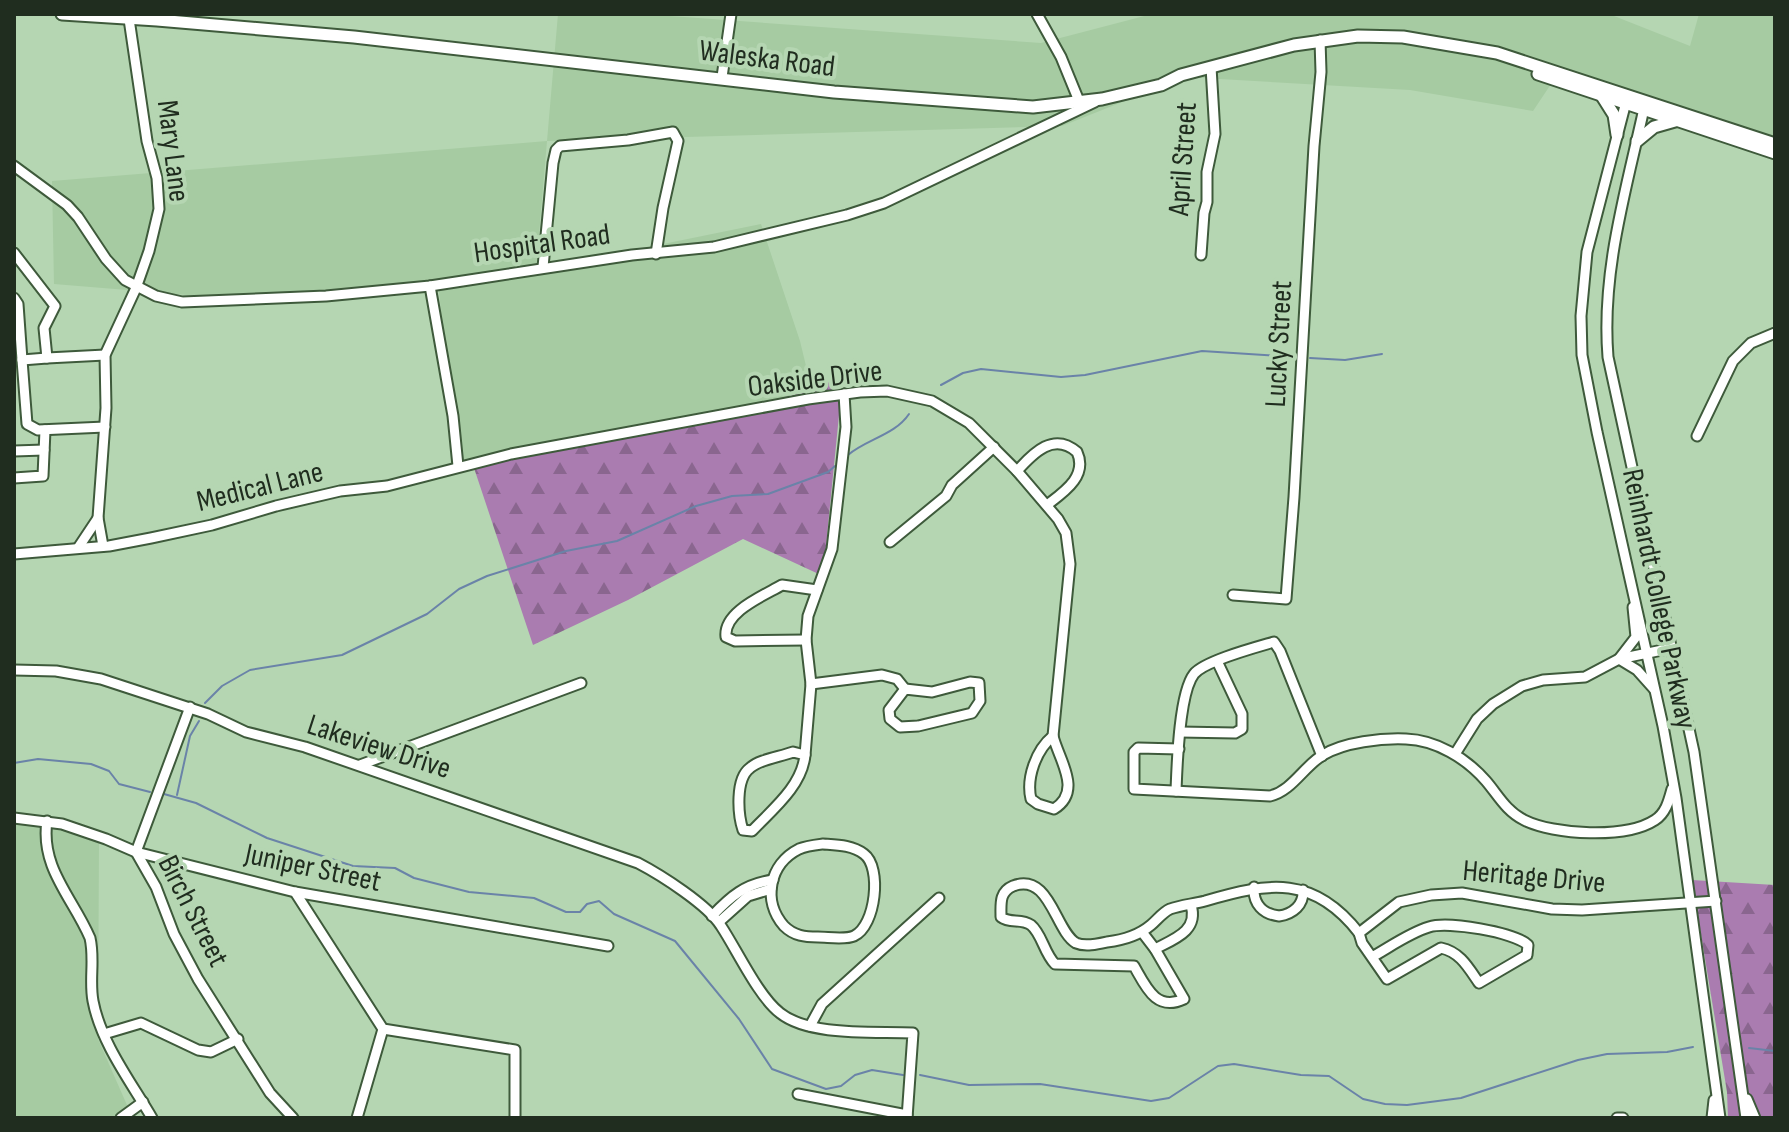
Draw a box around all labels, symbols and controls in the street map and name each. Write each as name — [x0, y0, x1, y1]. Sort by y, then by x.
street label: Waleska Road — [697, 33, 837, 85]
street label: Mary Lane — [149, 98, 197, 204]
street label: April Street — [1161, 101, 1205, 218]
street label: Hospital Road — [471, 217, 613, 271]
street label: Lucky Street — [1258, 280, 1300, 408]
street label: Oakside Drive — [746, 353, 884, 405]
street label: Medical Lane — [193, 454, 327, 520]
street label: Reinhardt College Parkway — [1614, 466, 1704, 733]
street label: Lakeview Drive — [303, 707, 455, 787]
street label: Juniper Street — [241, 836, 384, 900]
street label: Birch Street — [150, 849, 236, 973]
street label: Heritage Drive — [1461, 853, 1607, 901]

